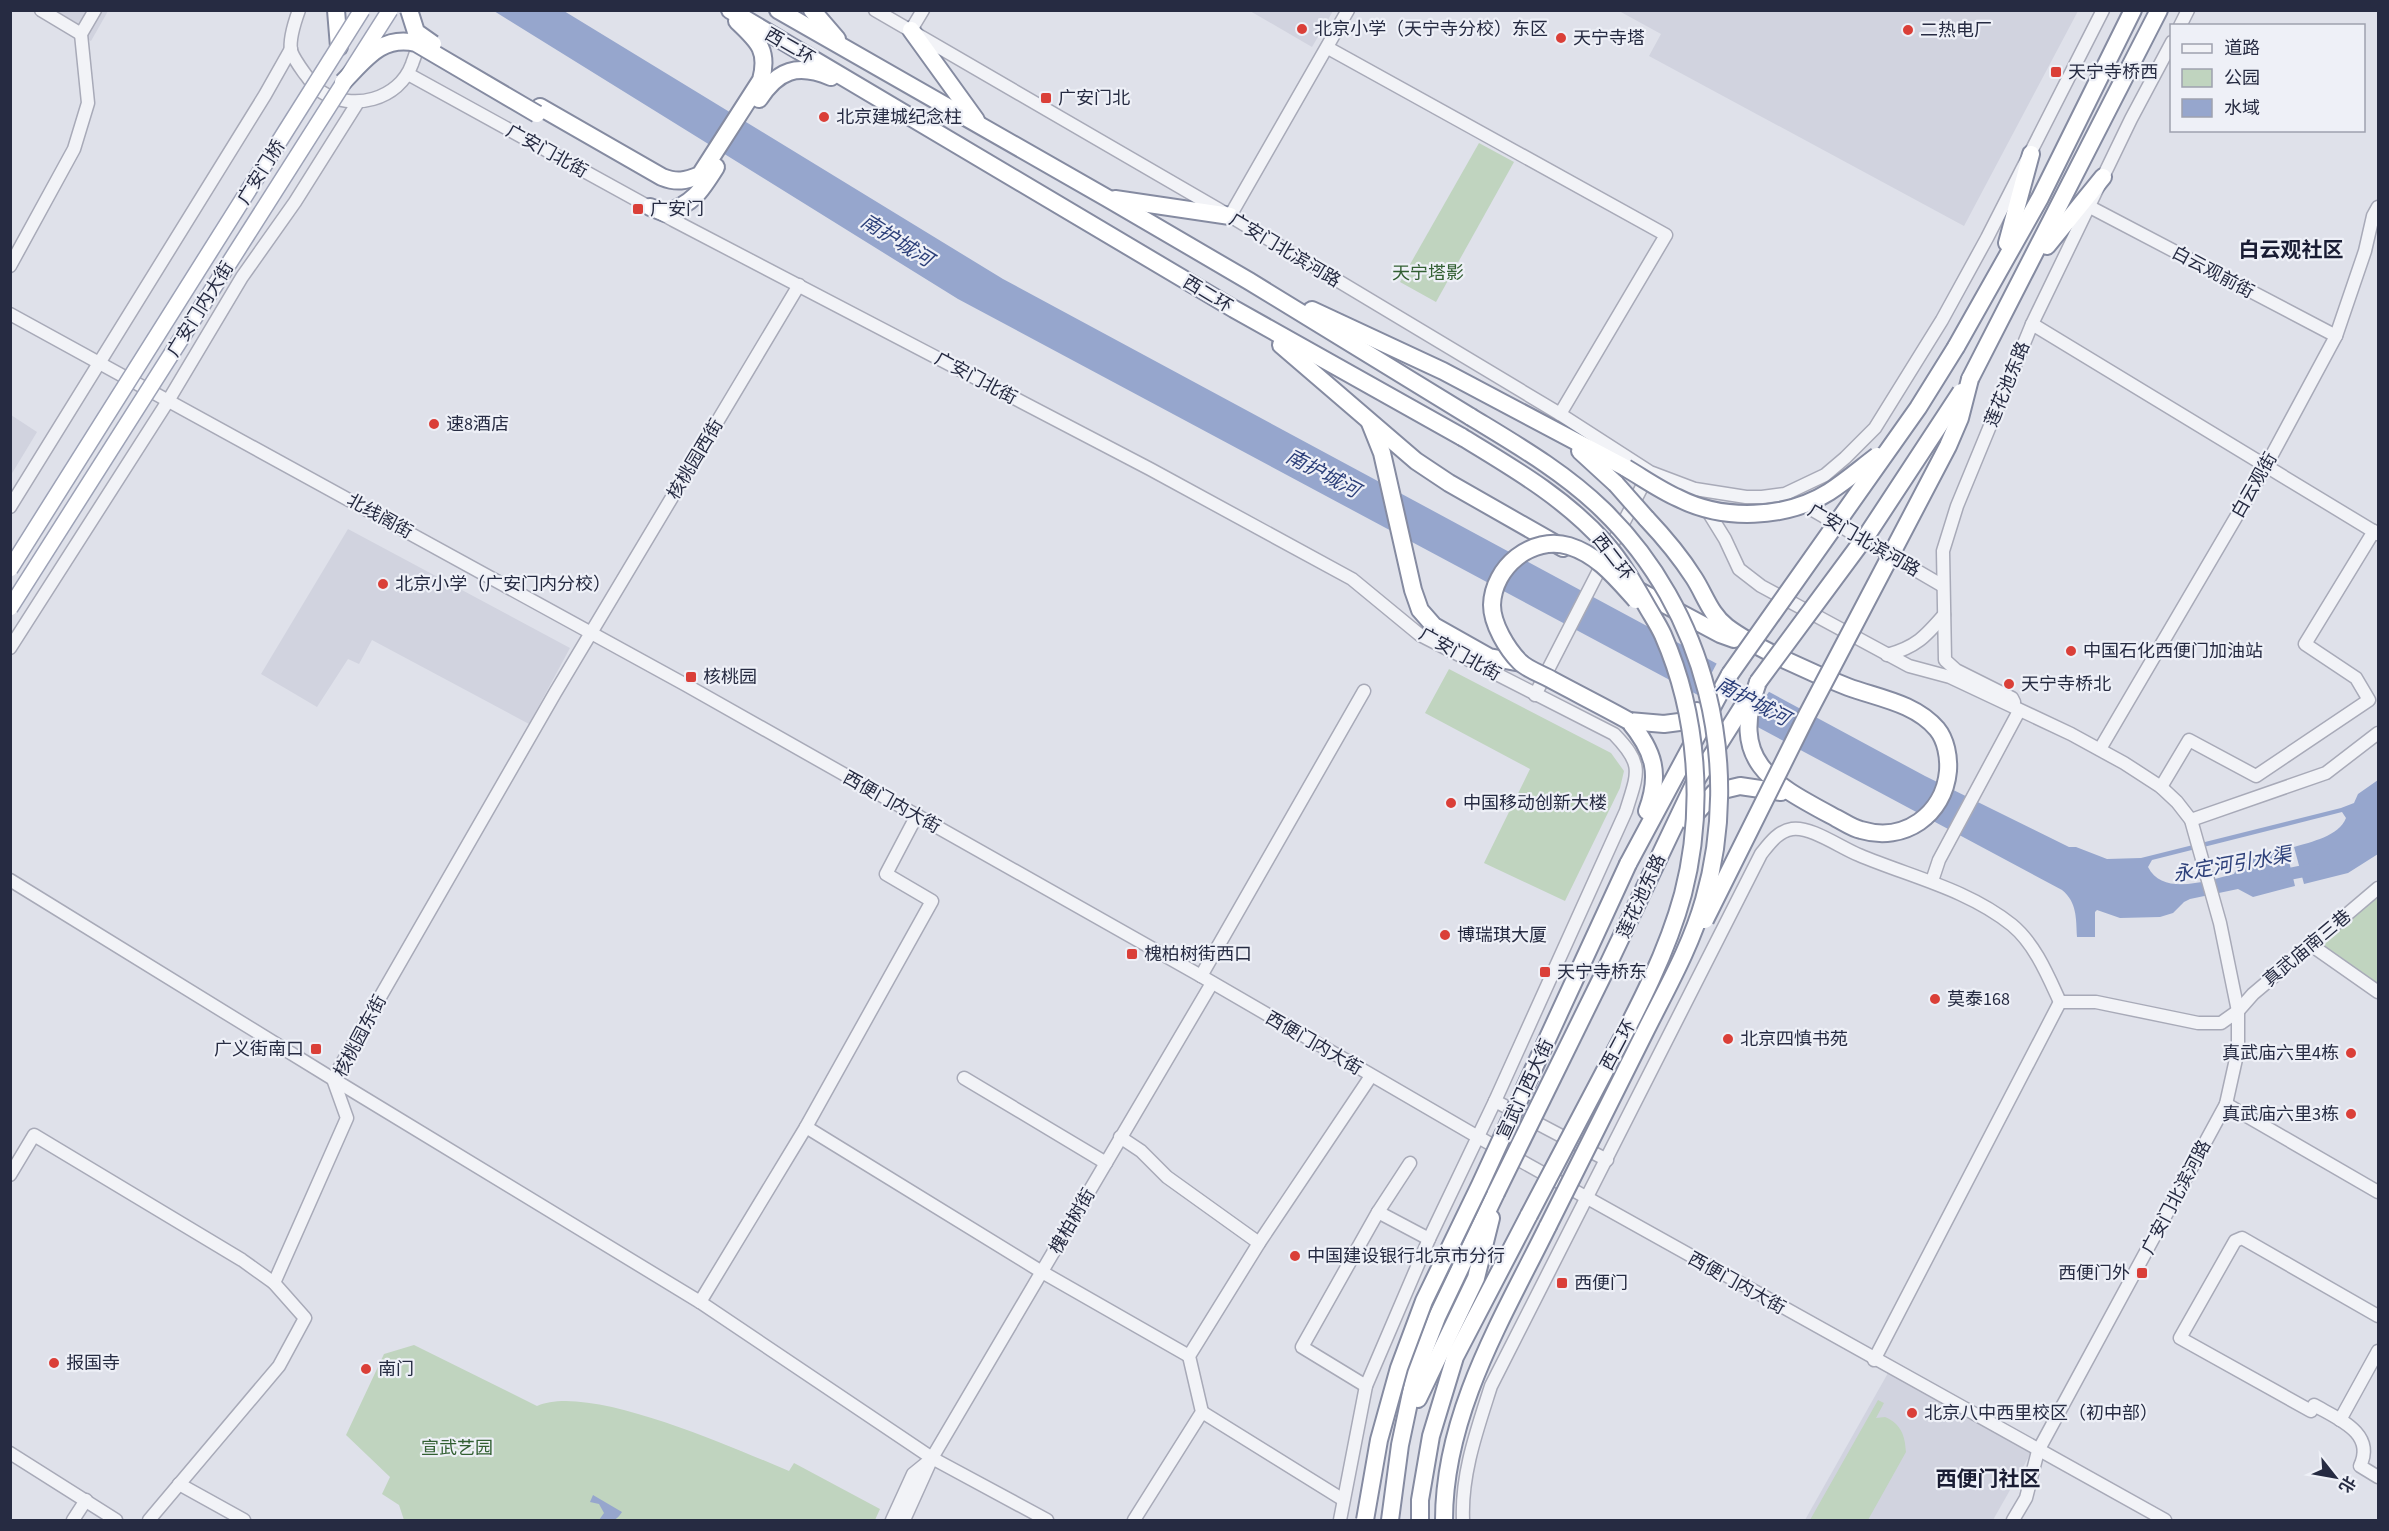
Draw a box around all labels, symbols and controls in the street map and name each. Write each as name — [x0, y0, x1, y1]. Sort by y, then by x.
place label: 北京小学（天宁寺分校）东区 — [1314, 17, 1548, 42]
place label: 二热电厂 — [1920, 18, 1992, 43]
street label: 西二环 — [760, 22, 819, 71]
marker: 北京小学（天宁寺分校）东区 — [1295, 22, 1309, 36]
marker: 二热电厂 — [1901, 23, 1915, 37]
legend — [2170, 24, 2365, 132]
place label: 天宁寺塔 — [1573, 26, 1645, 51]
marker: 天宁寺塔 — [1554, 31, 1568, 45]
text: 道路 — [2224, 36, 2260, 61]
place label: 天宁寺桥西 — [2068, 60, 2158, 85]
marker: 天宁寺桥西 — [2049, 65, 2063, 79]
text: 公园 — [2224, 66, 2260, 91]
place label: 广安门北 — [1058, 86, 1130, 111]
marker: 广安门北 — [1039, 91, 1053, 105]
text: 水域 — [2224, 96, 2260, 121]
place label: 北京建城纪念柱 — [836, 105, 962, 130]
marker: 北京建城纪念柱 — [817, 110, 831, 124]
street label: 广安门北街 — [501, 119, 592, 184]
street label: 广安门桥 — [232, 135, 291, 209]
place label: 广安门 — [650, 197, 704, 222]
marker: 广安门 — [631, 202, 645, 216]
street label: 广安门北滨河路 — [1224, 207, 1345, 294]
water label: 南护城河 — [855, 208, 941, 276]
district label: 白云观社区 — [2239, 235, 2344, 265]
street label: 白云观前街 — [2167, 240, 2258, 305]
street label: 广安门内大街 — [161, 257, 240, 362]
park label: 天宁塔影 — [1392, 261, 1464, 286]
street label: 西二环 — [1178, 270, 1237, 319]
street label: 莲花池东路 — [1979, 338, 2036, 431]
street label: 广安门北街 — [930, 346, 1021, 411]
place label: 速8酒店 — [446, 412, 509, 437]
street label: 核桃园西街 — [662, 414, 729, 504]
marker: 速8酒店 — [427, 417, 441, 431]
water label: 南护城河 — [1281, 443, 1368, 507]
street label: 白云观街 — [2226, 448, 2283, 523]
street label: 北线阁街 — [342, 488, 417, 545]
street label: 广安门北滨河路 — [1803, 498, 1925, 583]
street label: 西二环 — [1586, 528, 1639, 586]
place label: 北京小学（广安门内分校） — [395, 572, 611, 597]
marker: 北京小学（广安门内分校） — [376, 577, 390, 591]
street label: 广安门北街 — [1414, 622, 1505, 687]
place label: 中国石化西便门加油站 — [2083, 639, 2263, 664]
marker: 中国石化西便门加油站 — [2064, 644, 2078, 658]
place label: 核桃园 — [703, 665, 757, 690]
marker: 核桃园 — [684, 670, 698, 684]
water label: 南护城河 — [1711, 671, 1798, 735]
place label: 天宁寺桥北 — [2021, 672, 2111, 697]
marker: 天宁寺桥北 — [2002, 677, 2016, 691]
street label: 西便门内大街 — [838, 765, 945, 840]
place label: 中国移动创新大楼 — [1463, 791, 1607, 816]
marker: 中国移动创新大楼 — [1444, 796, 1458, 810]
water label: 永定河引水渠 — [2171, 840, 2297, 889]
street label: 莲花池东路 — [1611, 850, 1672, 942]
street label: 真武庙南三巷 — [2258, 904, 2357, 993]
place label: 博瑞琪大厦 — [1457, 923, 1547, 948]
marker: 博瑞琪大厦 — [1438, 928, 1452, 942]
place label: 槐柏树街西口 — [1144, 942, 1252, 967]
marker: 槐柏树街西口 — [1125, 947, 1139, 961]
place label: 天宁寺桥东 — [1557, 960, 1647, 985]
marker: 天宁寺桥东 — [1538, 965, 1552, 979]
place label: 莫泰168 — [1947, 987, 2010, 1012]
street label: 核桃园东街 — [328, 991, 393, 1082]
marker: 莫泰168 — [1928, 992, 1942, 1006]
street label: 西便门内大街 — [1261, 1006, 1367, 1081]
street label: 西二环 — [1595, 1016, 1642, 1075]
place label: 北京四慎书苑 — [1740, 1027, 1848, 1052]
marker: 北京四慎书苑 — [1721, 1032, 1735, 1046]
street label: 宣武门西大街 — [1491, 1035, 1560, 1143]
place label: 广义街南口 — [214, 1037, 304, 1062]
place label: 真武庙六里4栋 — [2222, 1041, 2339, 1066]
marker: 广义街南口 — [309, 1042, 323, 1056]
marker: 真武庙六里4栋 — [2344, 1046, 2358, 1060]
place label: 真武庙六里3栋 — [2222, 1102, 2339, 1127]
marker: 真武庙六里3栋 — [2344, 1107, 2358, 1121]
street label: 广安门北滨河路 — [2136, 1136, 2217, 1259]
street label: 槐柏树街 — [1044, 1184, 1101, 1259]
place label: 中国建设银行北京市分行 — [1307, 1244, 1505, 1269]
street label: 西便门内大街 — [1683, 1246, 1790, 1321]
marker: 中国建设银行北京市分行 — [1288, 1249, 1302, 1263]
place label: 西便门外 — [2058, 1261, 2130, 1286]
marker: 西便门外 — [2135, 1266, 2149, 1280]
place label: 西便门 — [1574, 1271, 1628, 1296]
marker: 西便门 — [1555, 1276, 1569, 1290]
place label: 报国寺 — [66, 1351, 120, 1376]
marker: 报国寺 — [47, 1356, 61, 1370]
place label: 南门 — [378, 1357, 414, 1382]
marker: 南门 — [359, 1362, 373, 1376]
place label: 北京八中西里校区（初中部） — [1924, 1401, 2158, 1426]
marker: 北京八中西里校区（初中部） — [1905, 1406, 1919, 1420]
park label: 宣武艺园 — [421, 1436, 493, 1461]
north arrow — [2305, 1447, 2365, 1507]
district label: 西便门社区 — [1936, 1464, 2041, 1494]
text: 北 — [2333, 1472, 2361, 1497]

